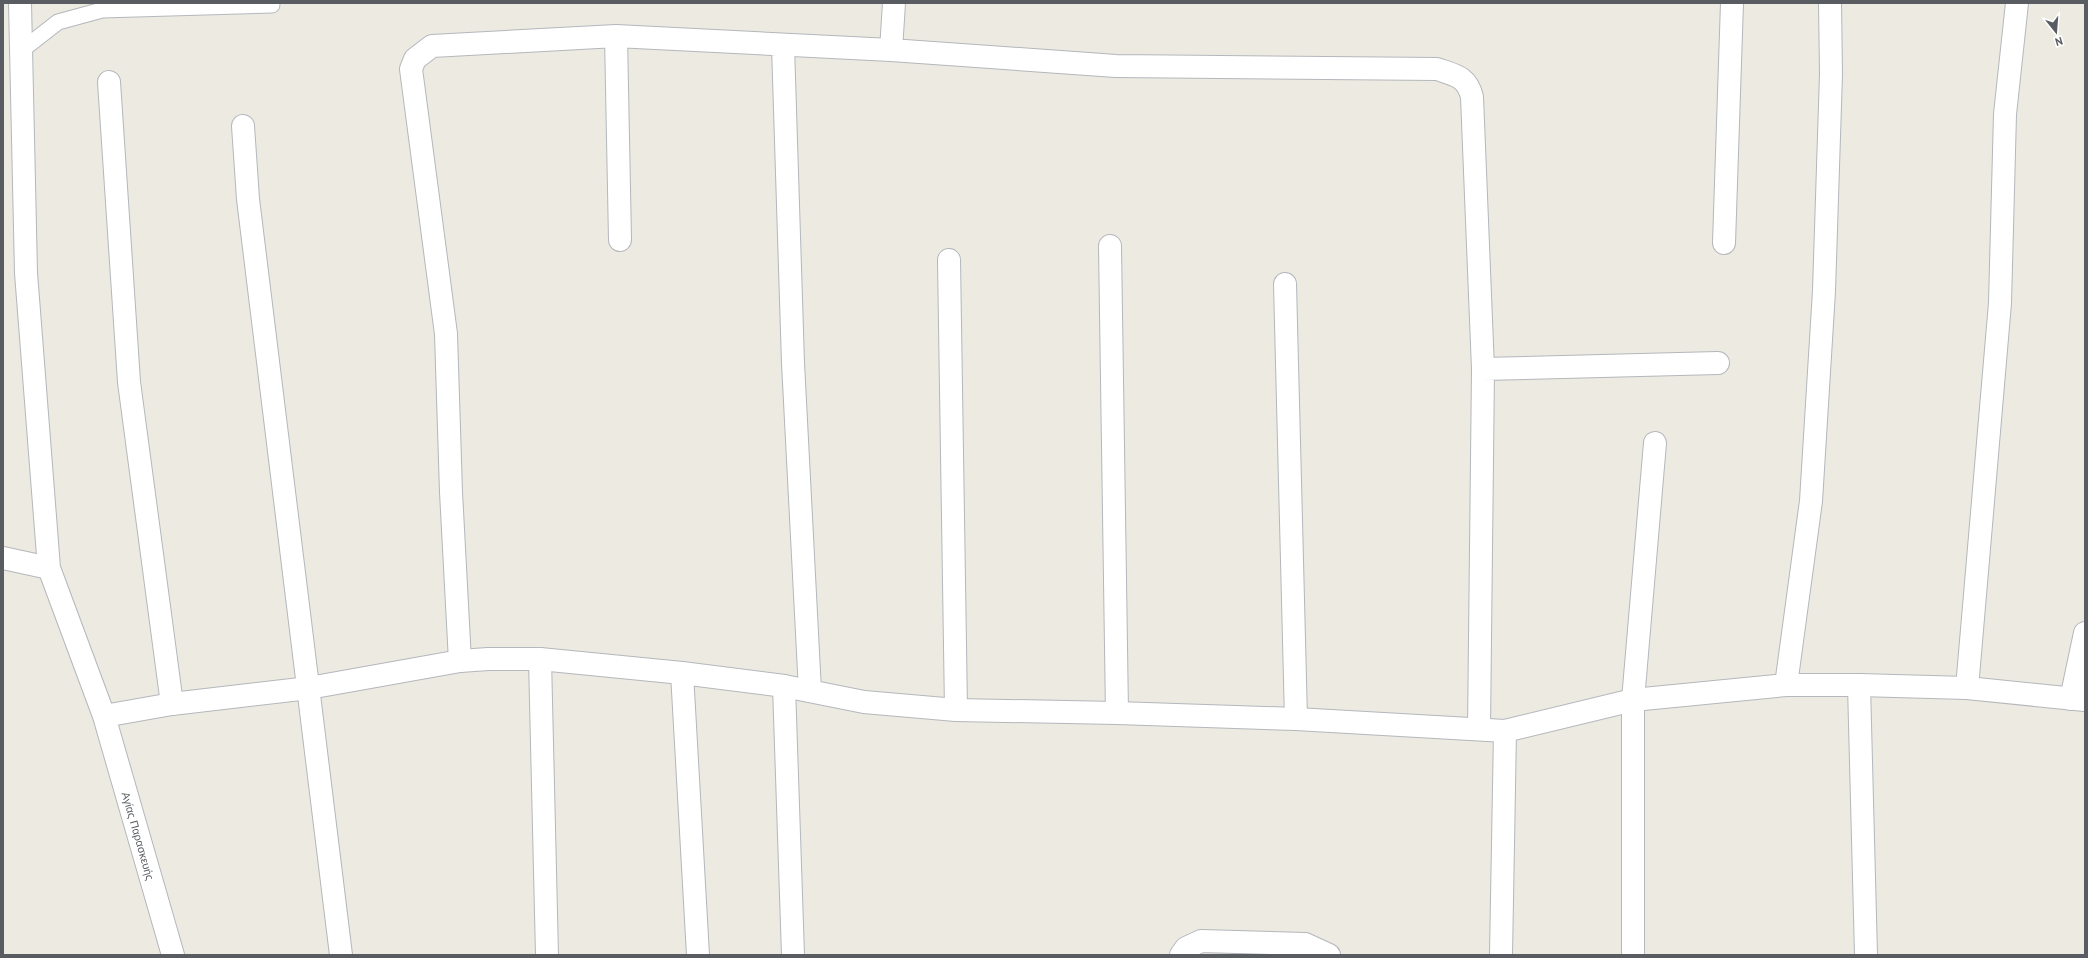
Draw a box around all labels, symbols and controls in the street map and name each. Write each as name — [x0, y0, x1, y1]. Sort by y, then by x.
north arrow — [2036, 12, 2076, 52]
text: N — [2053, 34, 2064, 49]
street label: Αγίας Παρασκευής — [119, 790, 157, 882]

